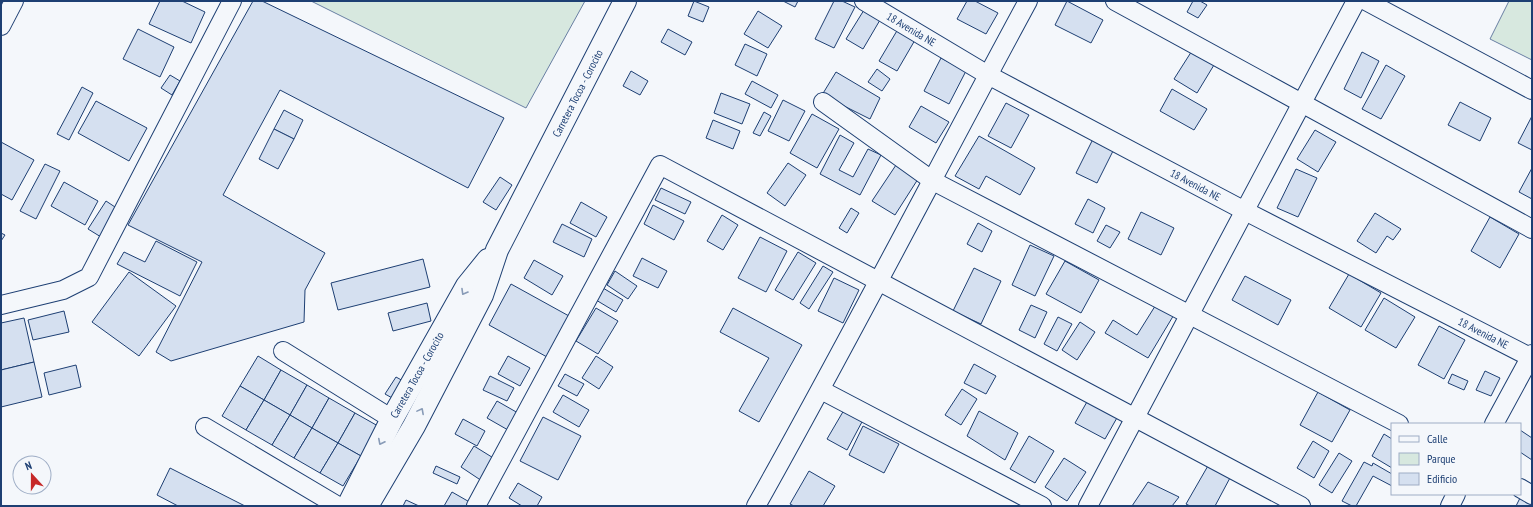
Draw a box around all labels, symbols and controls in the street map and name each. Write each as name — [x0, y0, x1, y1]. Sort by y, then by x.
street label: 18 Avenida NE — [884, 9, 939, 49]
street label: Carretera Tocoa - Corocito — [549, 47, 606, 139]
street label: 18 Avenida NE — [1168, 166, 1223, 204]
one-way arrow — [461, 288, 468, 295]
street label: 18 Avenida NE — [1456, 314, 1511, 352]
street label: Carretera Tocoa - Corocito — [387, 329, 447, 421]
one-way arrow — [416, 408, 424, 416]
legend — [1391, 423, 1521, 495]
text: Calle — [1427, 431, 1448, 446]
one-way arrow — [378, 438, 385, 445]
text: Parque — [1427, 451, 1456, 466]
north arrow — [12, 455, 52, 495]
text: N — [23, 458, 34, 473]
text: Edificio — [1427, 471, 1457, 486]

